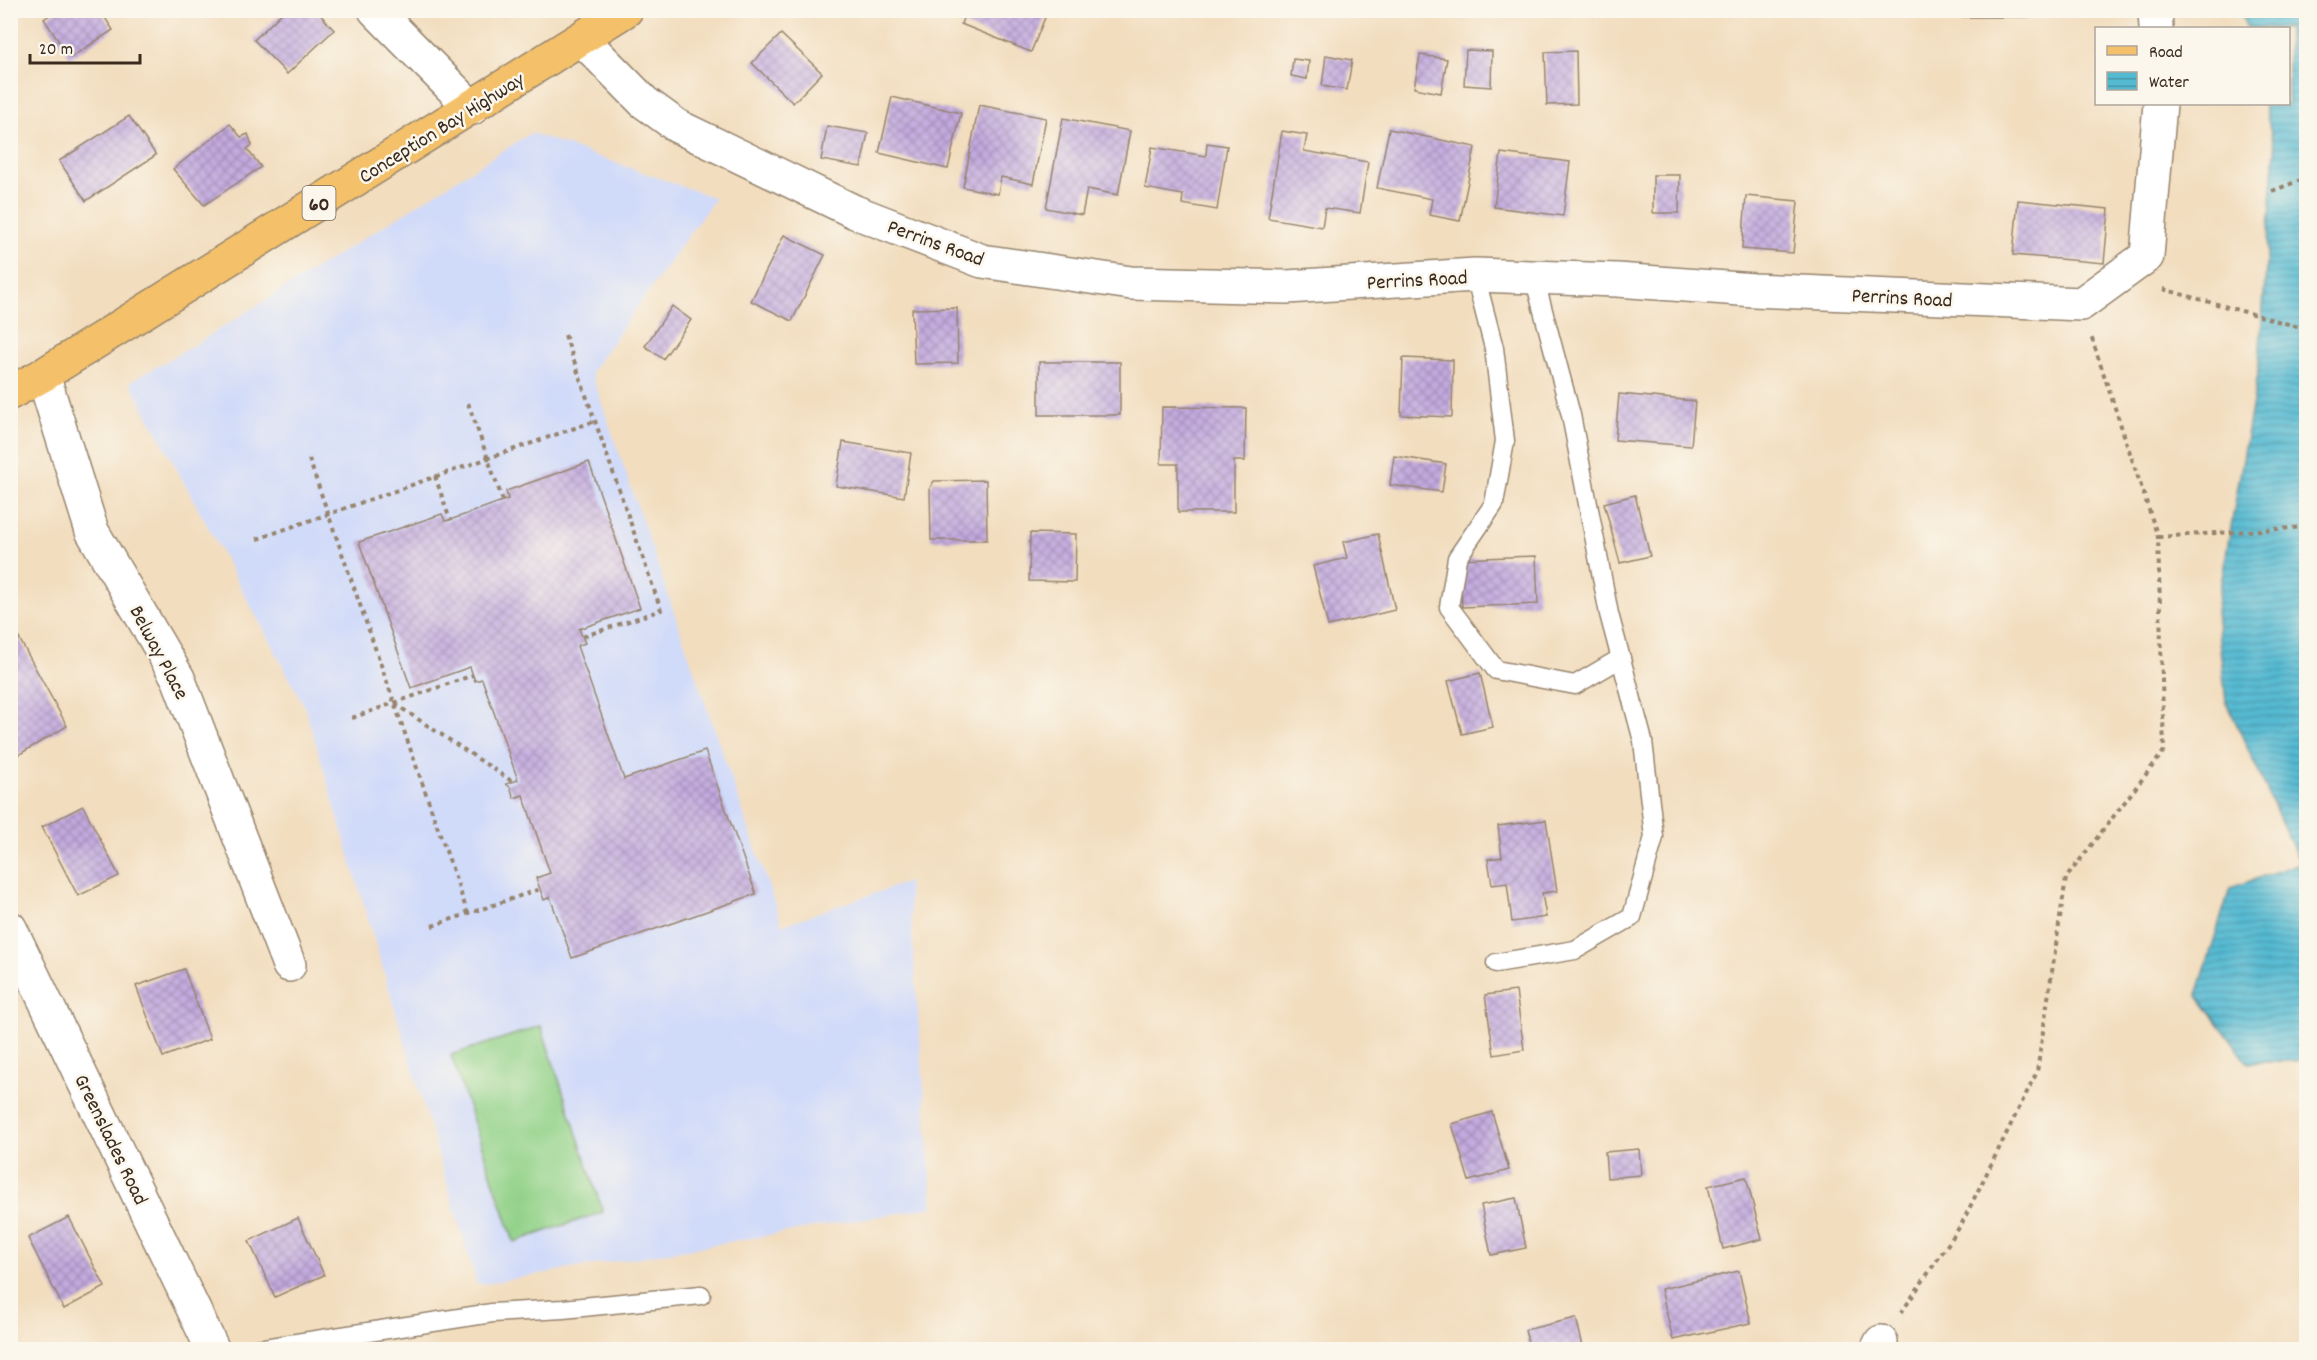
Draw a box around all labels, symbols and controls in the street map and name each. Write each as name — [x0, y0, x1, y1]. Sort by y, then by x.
scale bar — [30, 27, 140, 65]
legend — [2095, 27, 2290, 105]
text: 20 m — [39, 38, 73, 63]
text: Road — [2149, 41, 2183, 66]
street label: Conception Bay Highway — [354, 66, 532, 193]
text: Water — [2149, 71, 2189, 96]
road number: 60 — [302, 186, 336, 220]
street label: Perrins Road — [882, 213, 987, 276]
street label: Perrins Road — [1366, 264, 1468, 300]
street label: Perrins Road — [1851, 282, 1953, 318]
street label: Belway Place — [120, 601, 195, 706]
street label: Greenslades Road — [65, 1070, 154, 1211]

